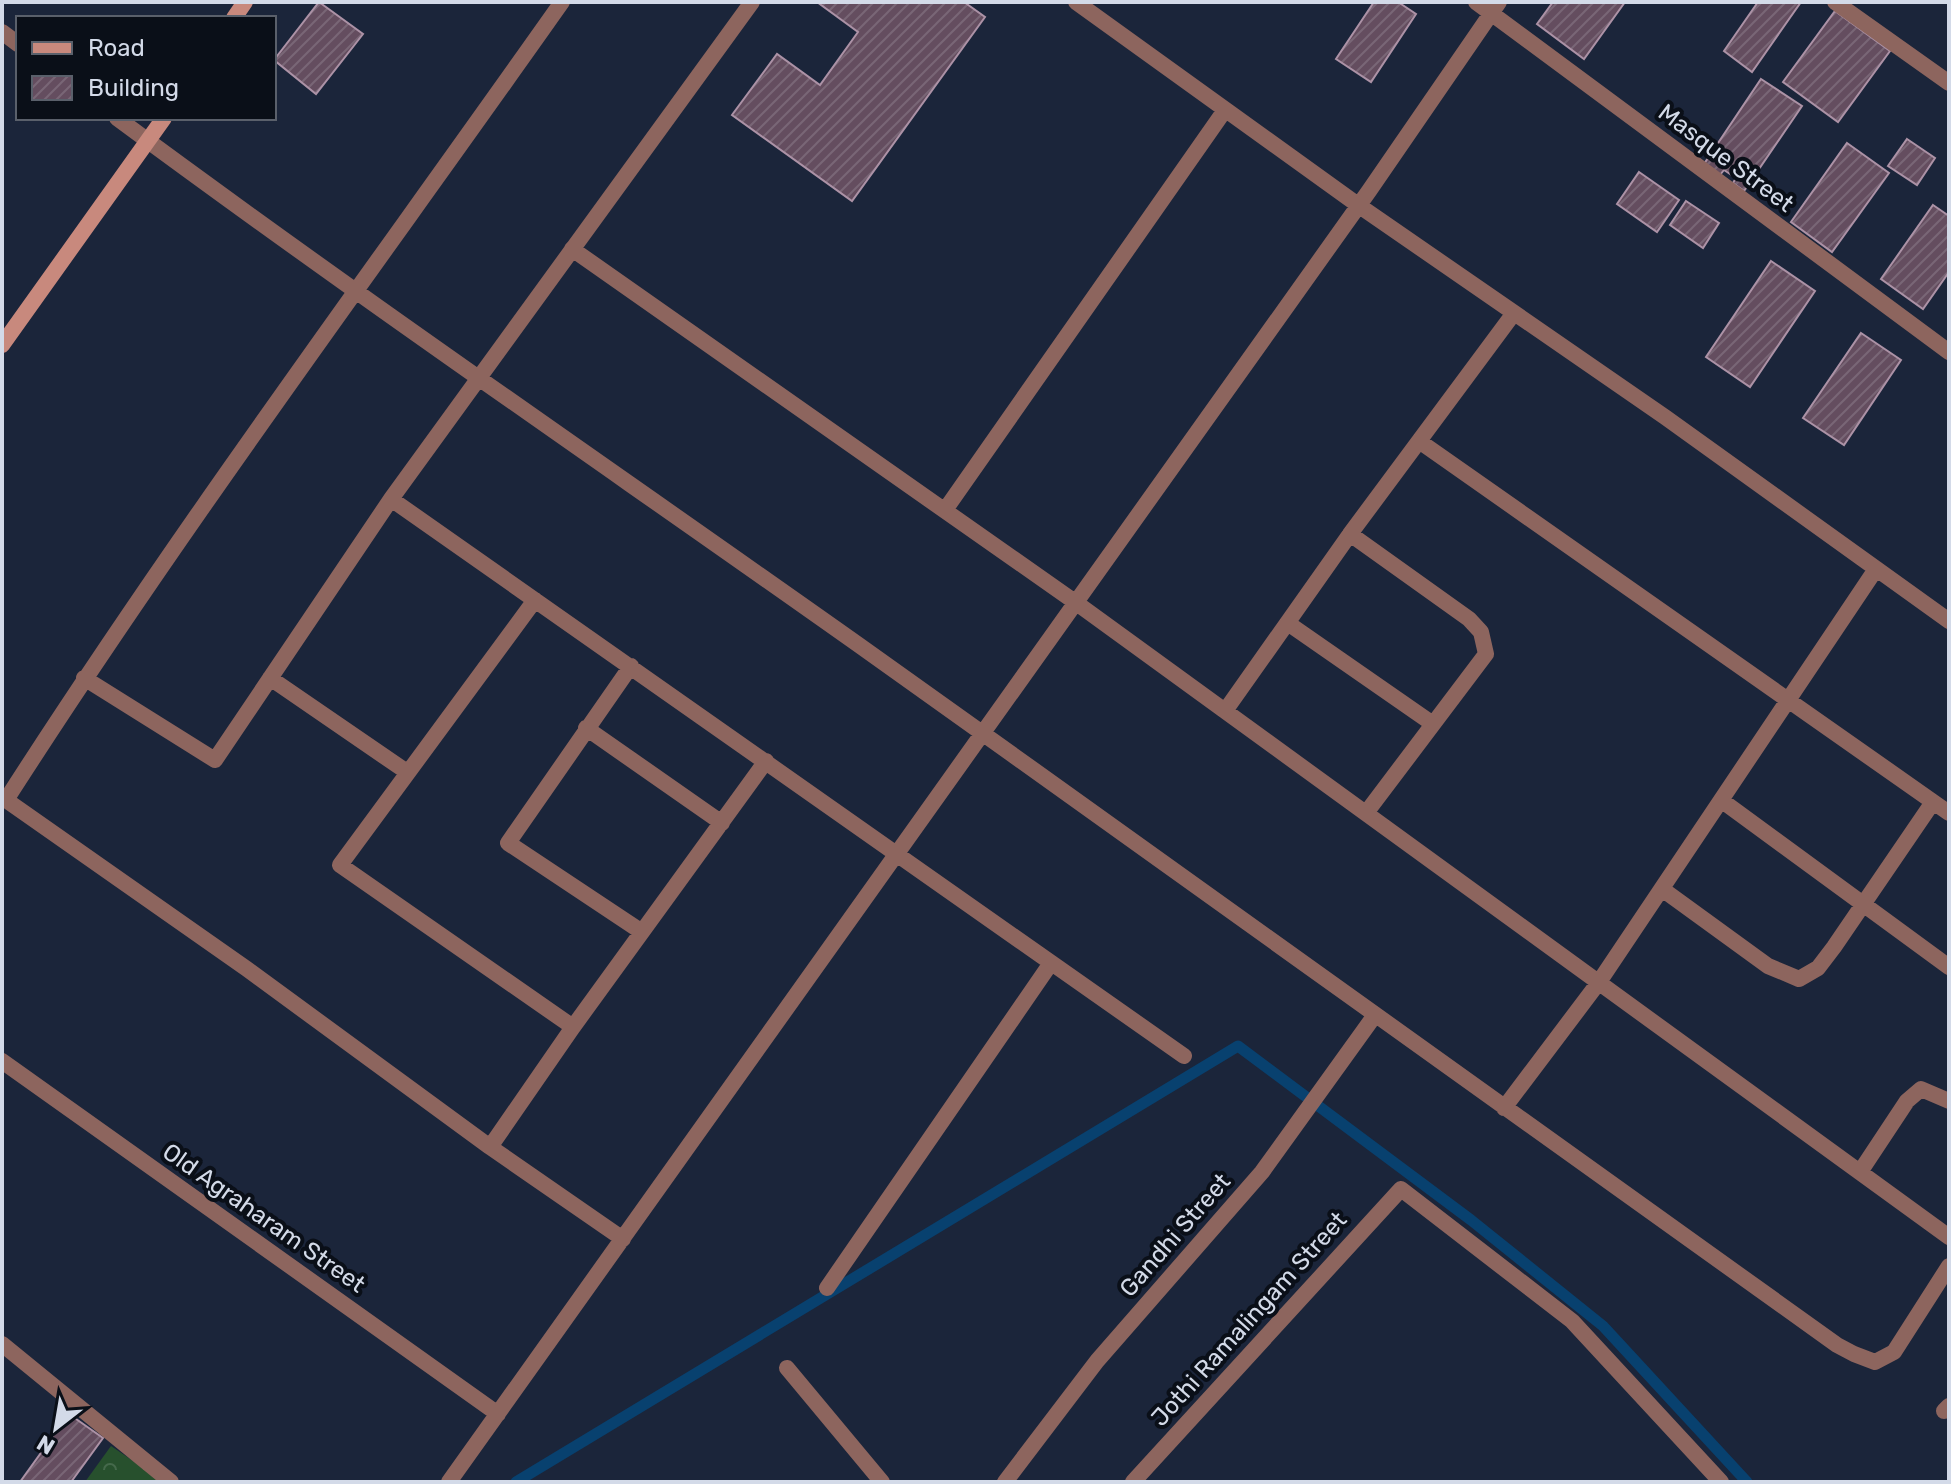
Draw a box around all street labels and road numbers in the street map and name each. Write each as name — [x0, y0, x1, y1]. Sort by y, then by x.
street label: Masque Street — [1653, 98, 1799, 218]
street label: Old Agraharam Street — [157, 1138, 371, 1298]
street label: Gandhi Street — [1114, 1168, 1236, 1302]
street label: Jothi Ramalingam Street — [1145, 1206, 1353, 1432]

